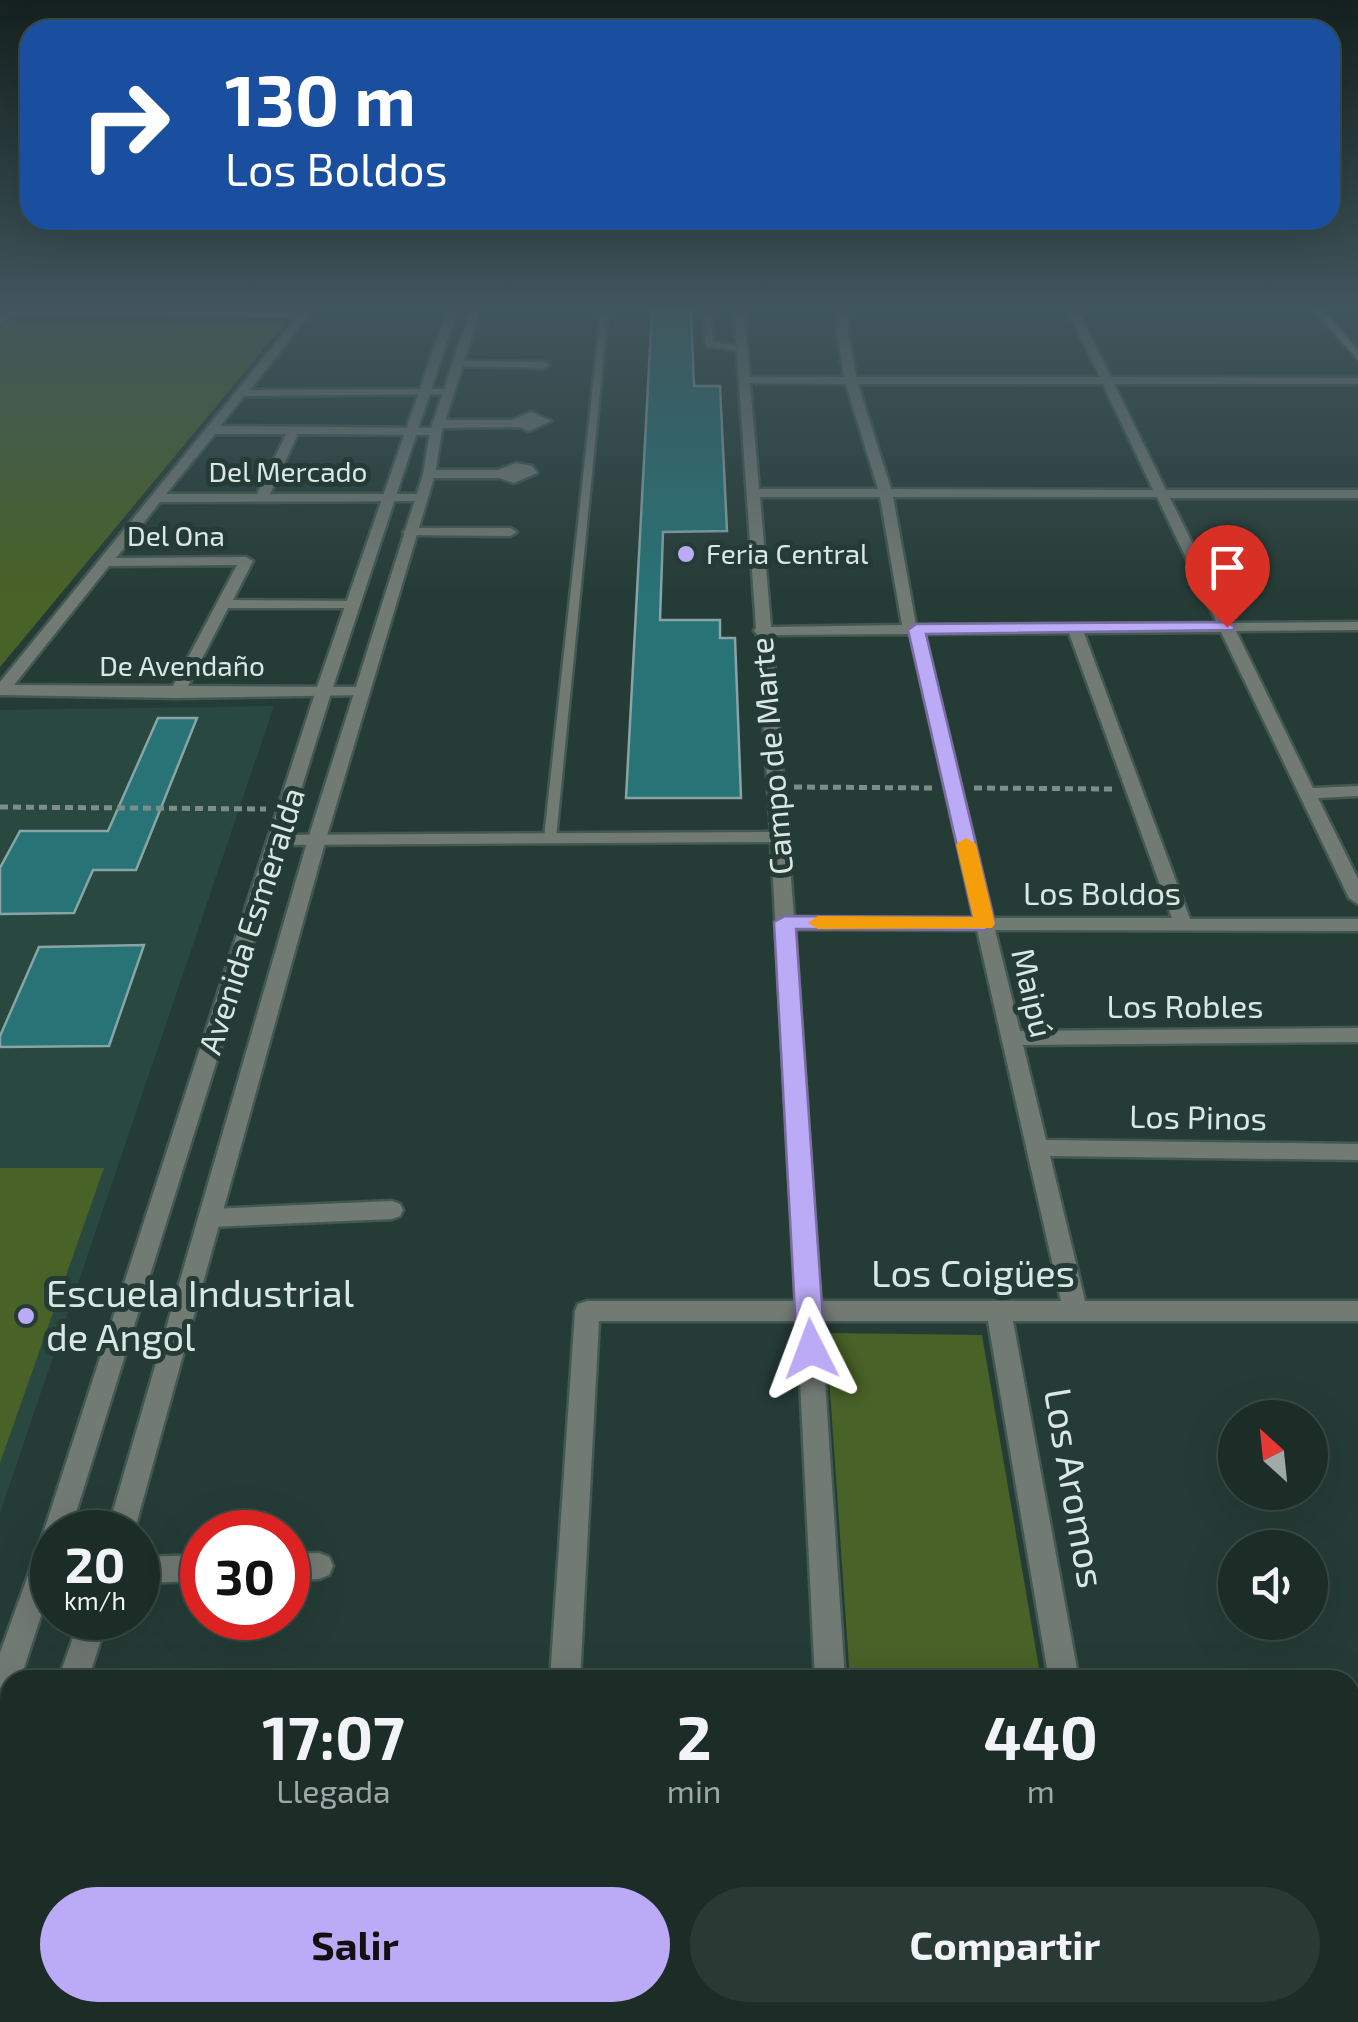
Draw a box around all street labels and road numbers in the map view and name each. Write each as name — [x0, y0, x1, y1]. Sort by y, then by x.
street label: Del Mercado — [209, 454, 367, 488]
street label: Del Ona — [127, 518, 225, 552]
street label: Campo de Marte — [741, 636, 799, 876]
street label: De Avendaño — [99, 648, 265, 682]
street label: Avenida Esmeralda — [189, 782, 311, 1058]
street label: Los Boldos — [1023, 873, 1181, 911]
street label: Maipú — [1005, 944, 1063, 1041]
street label: Los Robles — [1107, 986, 1263, 1024]
street label: Los Pinos — [1129, 1096, 1267, 1136]
street label: Los Coigües — [871, 1249, 1075, 1295]
street label: Los Aromos — [1036, 1384, 1116, 1591]

